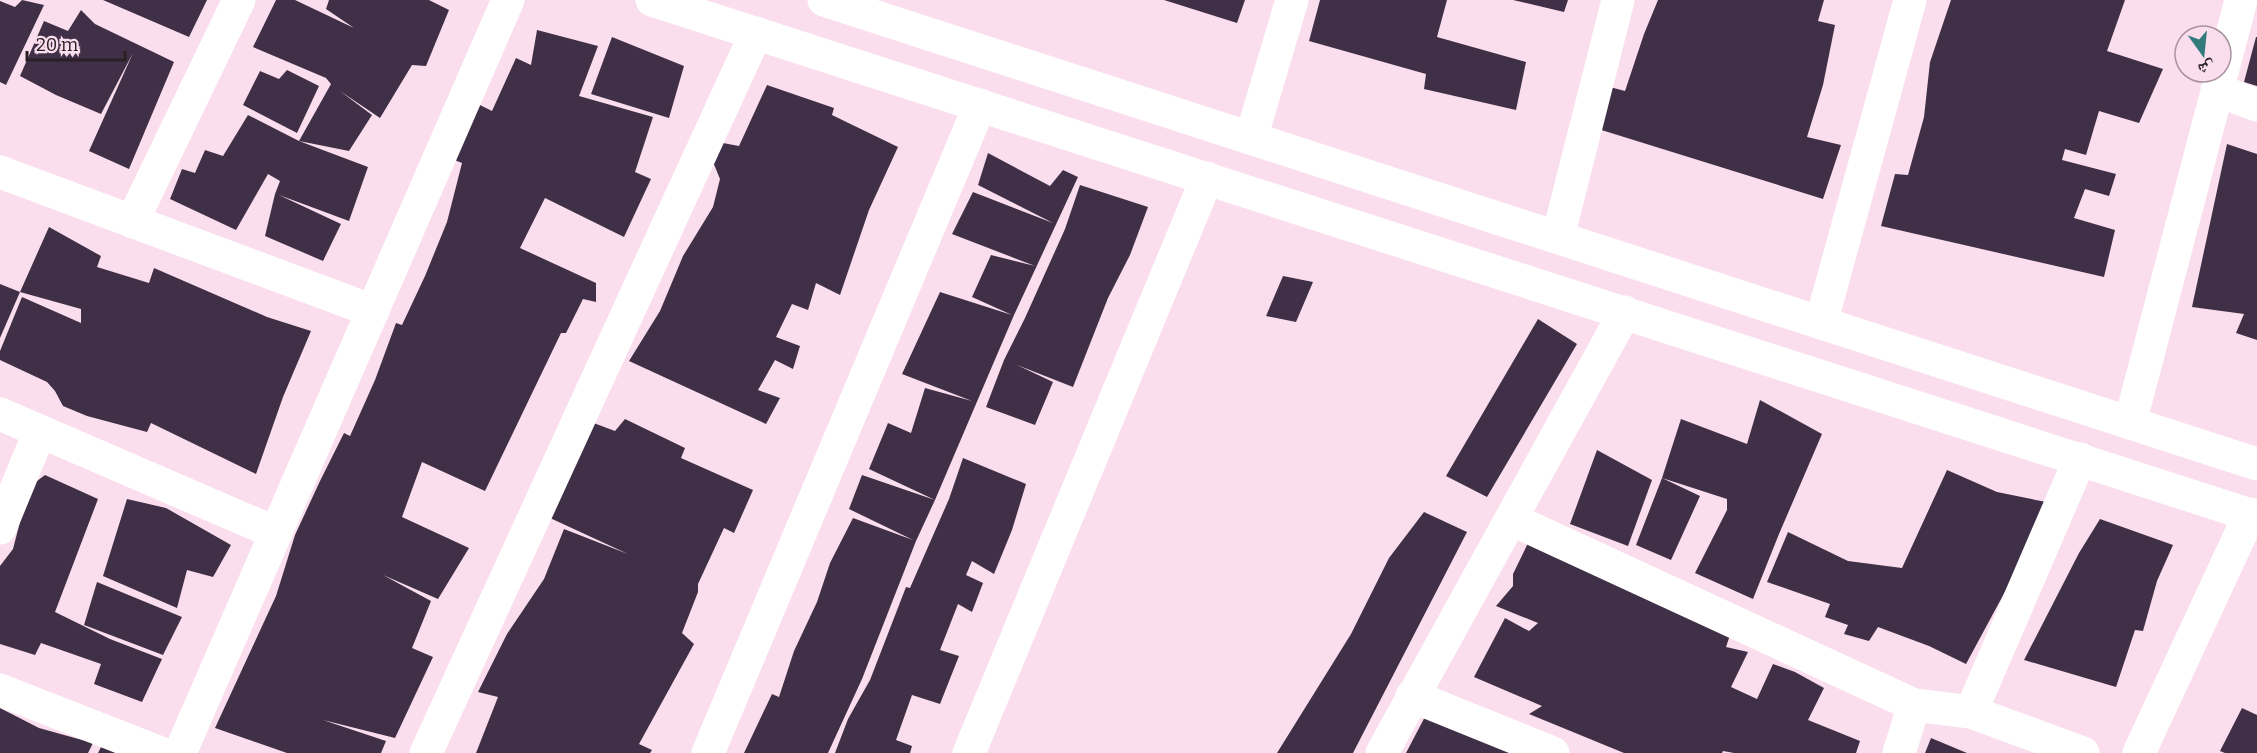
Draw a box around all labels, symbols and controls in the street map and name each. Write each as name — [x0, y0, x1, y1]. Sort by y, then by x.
scale bar — [27, 24, 124, 62]
north arrow — [2173, 24, 2233, 84]
text: 20 m — [36, 34, 78, 56]
text: ش — [2196, 57, 2217, 79]

